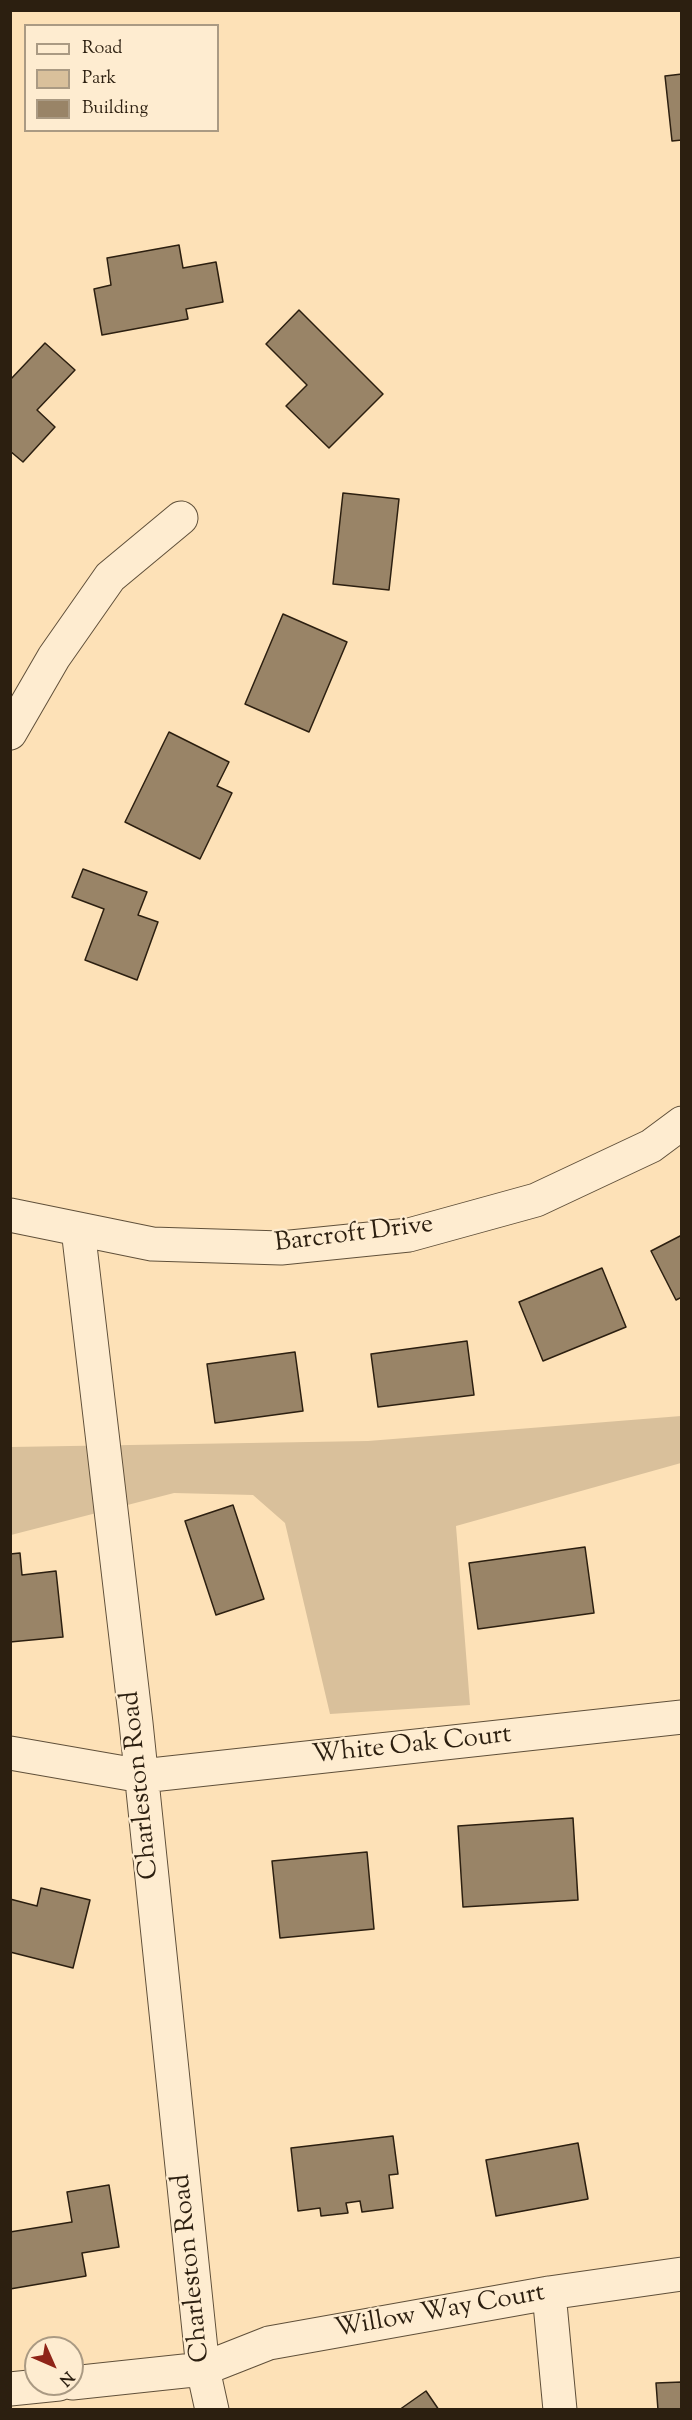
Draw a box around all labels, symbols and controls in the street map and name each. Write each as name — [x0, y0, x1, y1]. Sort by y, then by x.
legend — [24, 24, 219, 132]
text: Road — [82, 36, 122, 62]
text: Park — [82, 66, 116, 92]
text: Building — [82, 96, 148, 122]
street label: Barcroft Drive — [273, 1211, 435, 1261]
street label: Charleston Road — [117, 1689, 167, 1881]
street label: White Oak Court — [311, 1721, 513, 1773]
street label: Charleston Road — [168, 2172, 218, 2364]
street label: Willow Way Court — [332, 2279, 548, 2347]
north arrow — [24, 2336, 84, 2396]
text: N — [53, 2365, 78, 2390]

